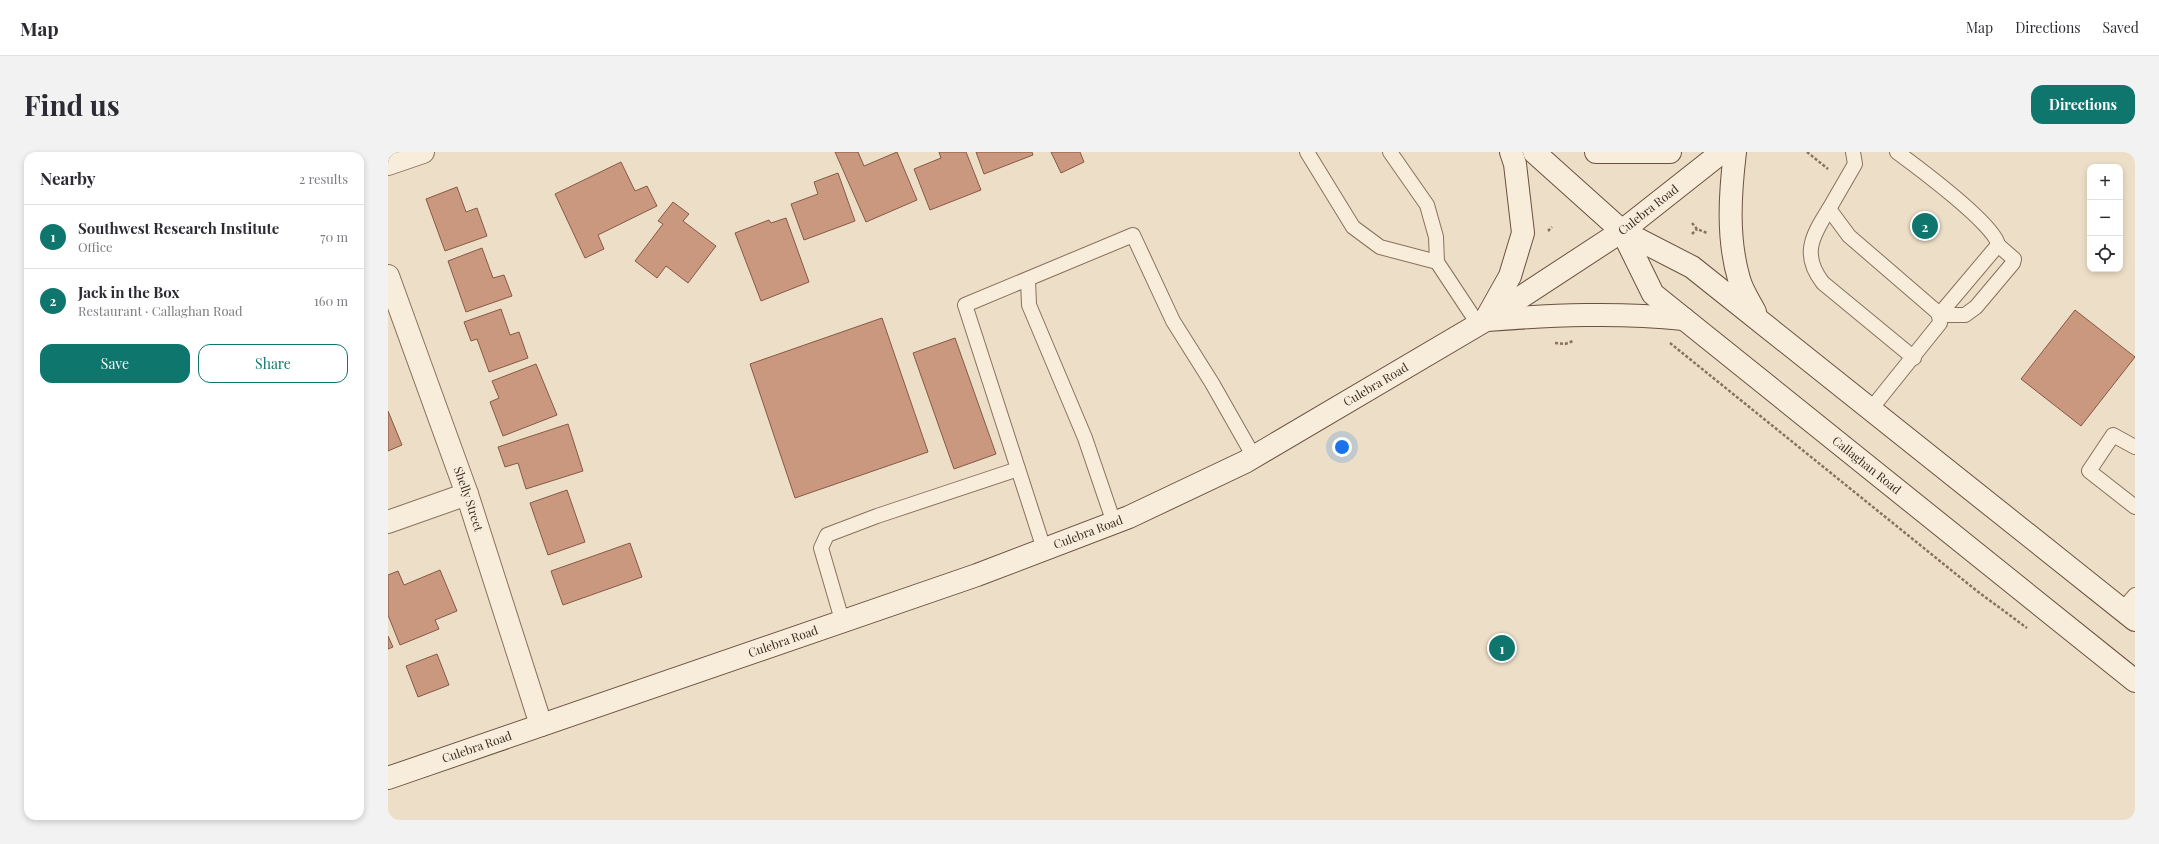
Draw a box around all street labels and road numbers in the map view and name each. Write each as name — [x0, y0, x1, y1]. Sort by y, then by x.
street label: Culebra Road — [1614, 180, 1681, 238]
street label: Culebra Road — [1340, 359, 1411, 409]
street label: Callaghan Road — [1829, 432, 1905, 497]
street label: Shelly Street — [451, 464, 488, 534]
street label: Culebra Road — [1051, 511, 1125, 552]
street label: Culebra Road — [746, 621, 820, 660]
street label: Culebra Road — [439, 727, 514, 766]

